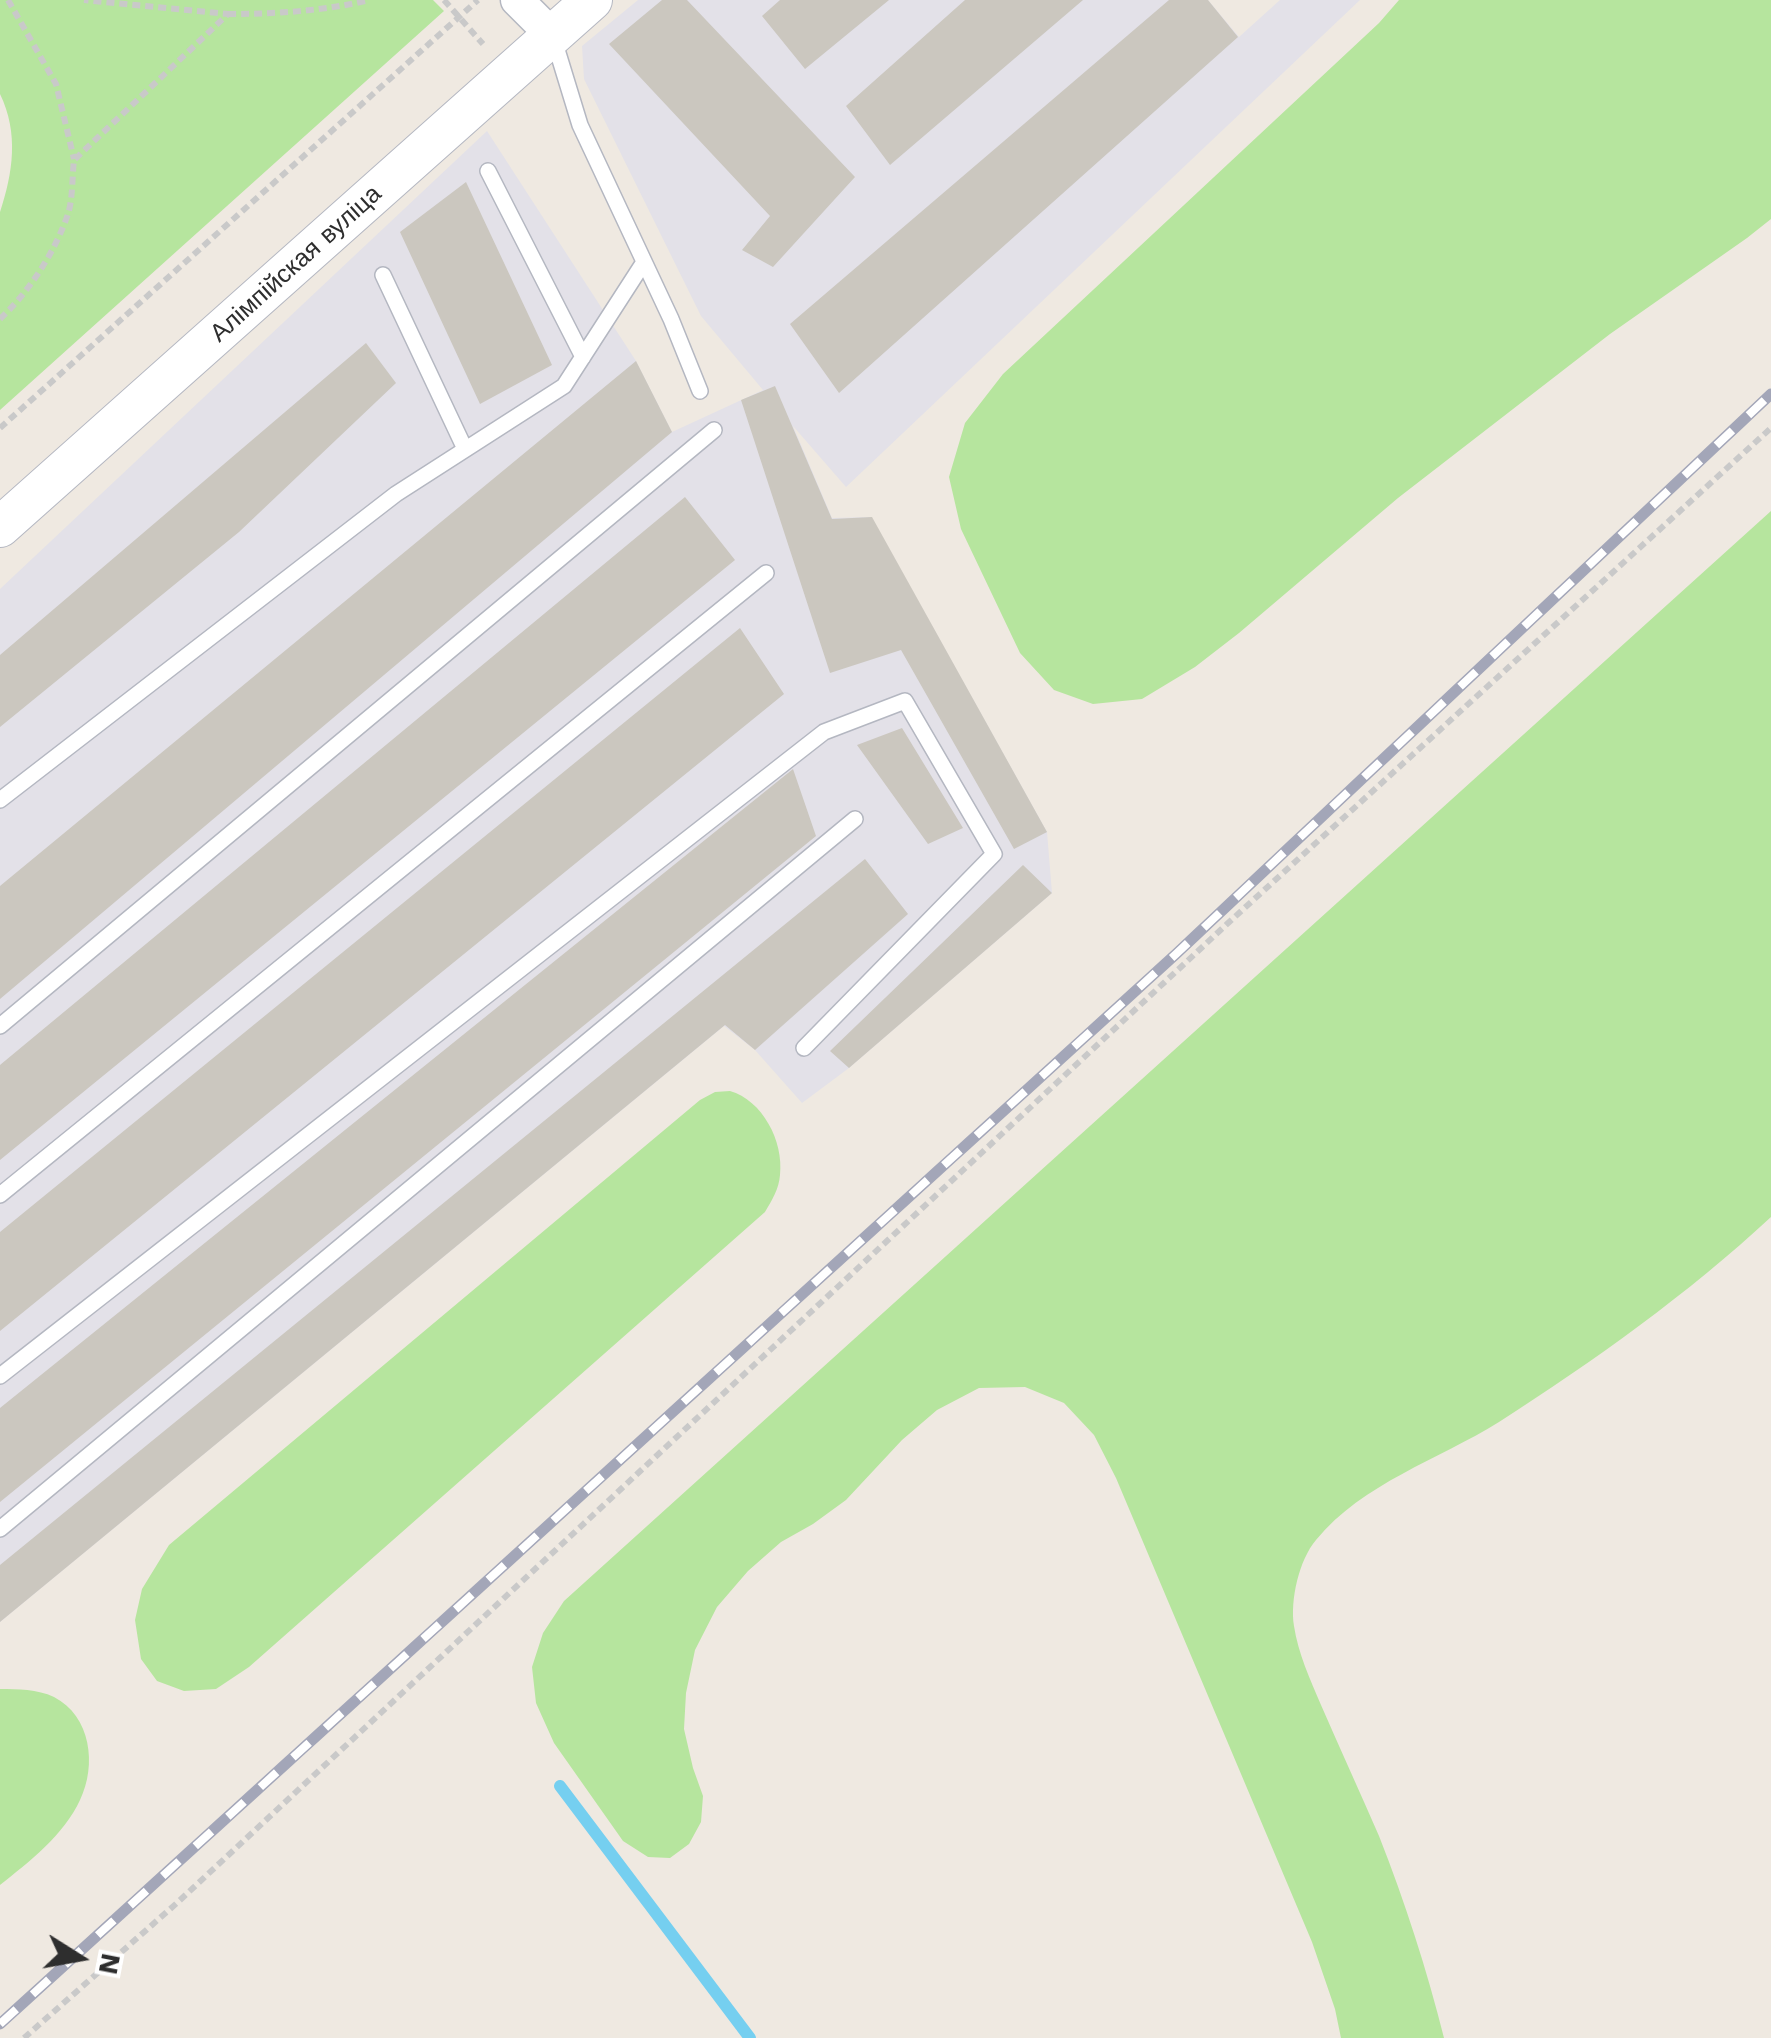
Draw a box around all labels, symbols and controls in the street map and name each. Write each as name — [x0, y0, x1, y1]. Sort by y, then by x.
street label: Алімпійская вуліца — [204, 179, 388, 349]
north arrow — [30, 1908, 130, 2008]
text: N — [92, 1950, 128, 1977]

